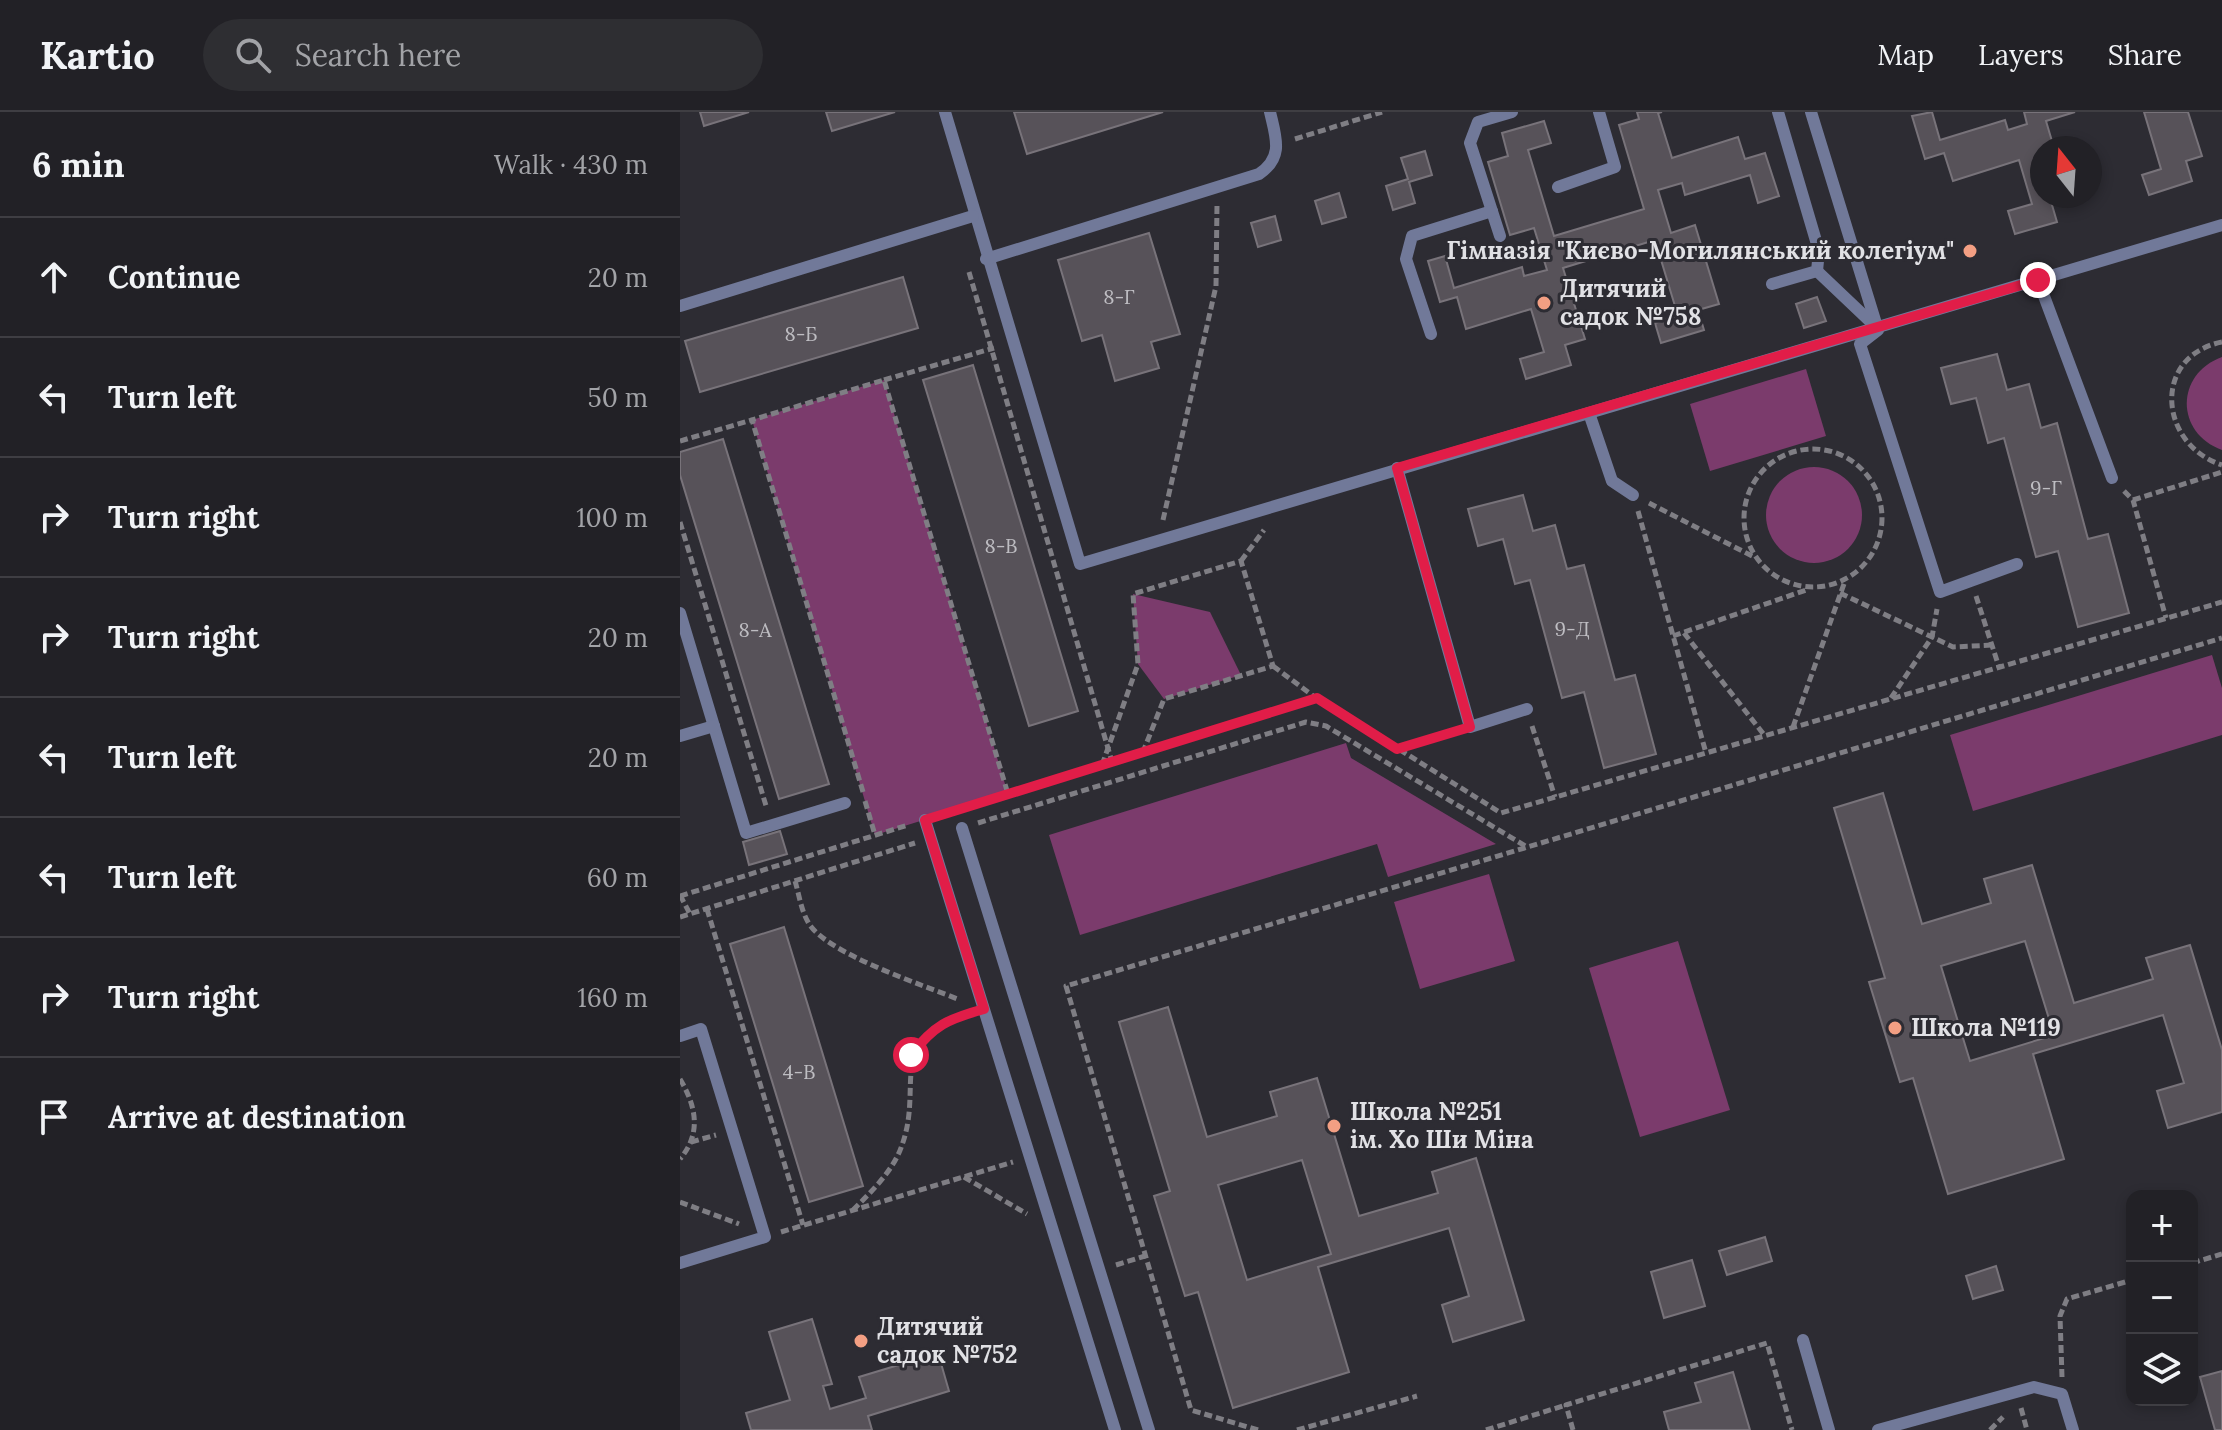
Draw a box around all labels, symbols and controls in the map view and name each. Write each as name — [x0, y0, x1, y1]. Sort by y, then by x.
search box — [203, 19, 763, 91]
text: Kartio — [40, 31, 155, 79]
icon: search — [231, 33, 275, 77]
text: Search here — [295, 36, 461, 74]
text: Map — [1877, 37, 1934, 73]
text: Layers — [1978, 37, 2064, 73]
text: Share — [2108, 37, 2182, 73]
north arrow — [2030, 136, 2102, 208]
text: 6 min — [32, 143, 125, 186]
text: Walk · 430 m — [494, 148, 648, 181]
place label: Гімназія "Києво-Могилянський колегіум" — [1447, 235, 1954, 266]
marker: Гімназія "Києво-Могилянський колегіум" — [1961, 242, 1979, 260]
icon: ahead — [32, 255, 76, 299]
text: Continue — [108, 258, 240, 296]
text: 20 m — [588, 261, 648, 294]
route end — [2020, 262, 2056, 298]
place label: Дитячий садок №758 — [1560, 273, 1701, 332]
house number: 8-Г — [1103, 284, 1135, 309]
marker: Дитячий садок №758 — [1535, 294, 1553, 312]
house number: 8-Б — [784, 321, 818, 346]
icon: left — [32, 375, 76, 419]
text: Turn left — [108, 378, 236, 416]
text: 50 m — [588, 381, 648, 414]
house number: 9-Г — [2030, 475, 2062, 500]
icon: right — [32, 495, 76, 539]
text: Turn right — [108, 498, 259, 536]
text: 100 m — [576, 501, 648, 534]
house number: 8-В — [984, 533, 1018, 558]
icon: right — [32, 615, 76, 659]
house number: 9-Д — [1554, 616, 1590, 641]
house number: 8-А — [738, 617, 772, 642]
text: Turn right — [108, 618, 259, 656]
text: 20 m — [588, 621, 648, 654]
icon: left — [32, 735, 76, 779]
text: Turn left — [108, 738, 236, 776]
text: 20 m — [588, 741, 648, 774]
icon: left — [32, 855, 76, 899]
text: Turn left — [108, 858, 236, 896]
text: 60 m — [587, 861, 648, 894]
icon: right — [32, 975, 76, 1019]
text: Turn right — [108, 978, 259, 1016]
text: 160 m — [577, 981, 648, 1014]
place label: Школа №119 — [1911, 1012, 2061, 1043]
marker: Школа №119 — [1886, 1019, 1904, 1037]
route start — [893, 1037, 929, 1073]
house number: 4-В — [783, 1059, 815, 1084]
icon: arrive — [32, 1095, 76, 1139]
place label: Школа №251 ім. Хо Ши Міна — [1350, 1096, 1534, 1155]
text: Arrive at destination — [108, 1098, 406, 1136]
marker: Школа №251 ім. Хо Ши Міна — [1325, 1117, 1343, 1135]
map controls — [2126, 1190, 2198, 1406]
button: + — [2126, 1190, 2198, 1262]
button: − — [2126, 1262, 2198, 1334]
place label: Дитячий садок №752 — [877, 1311, 1017, 1370]
marker: Дитячий садок №752 — [852, 1332, 870, 1350]
button: layers — [2126, 1334, 2198, 1406]

